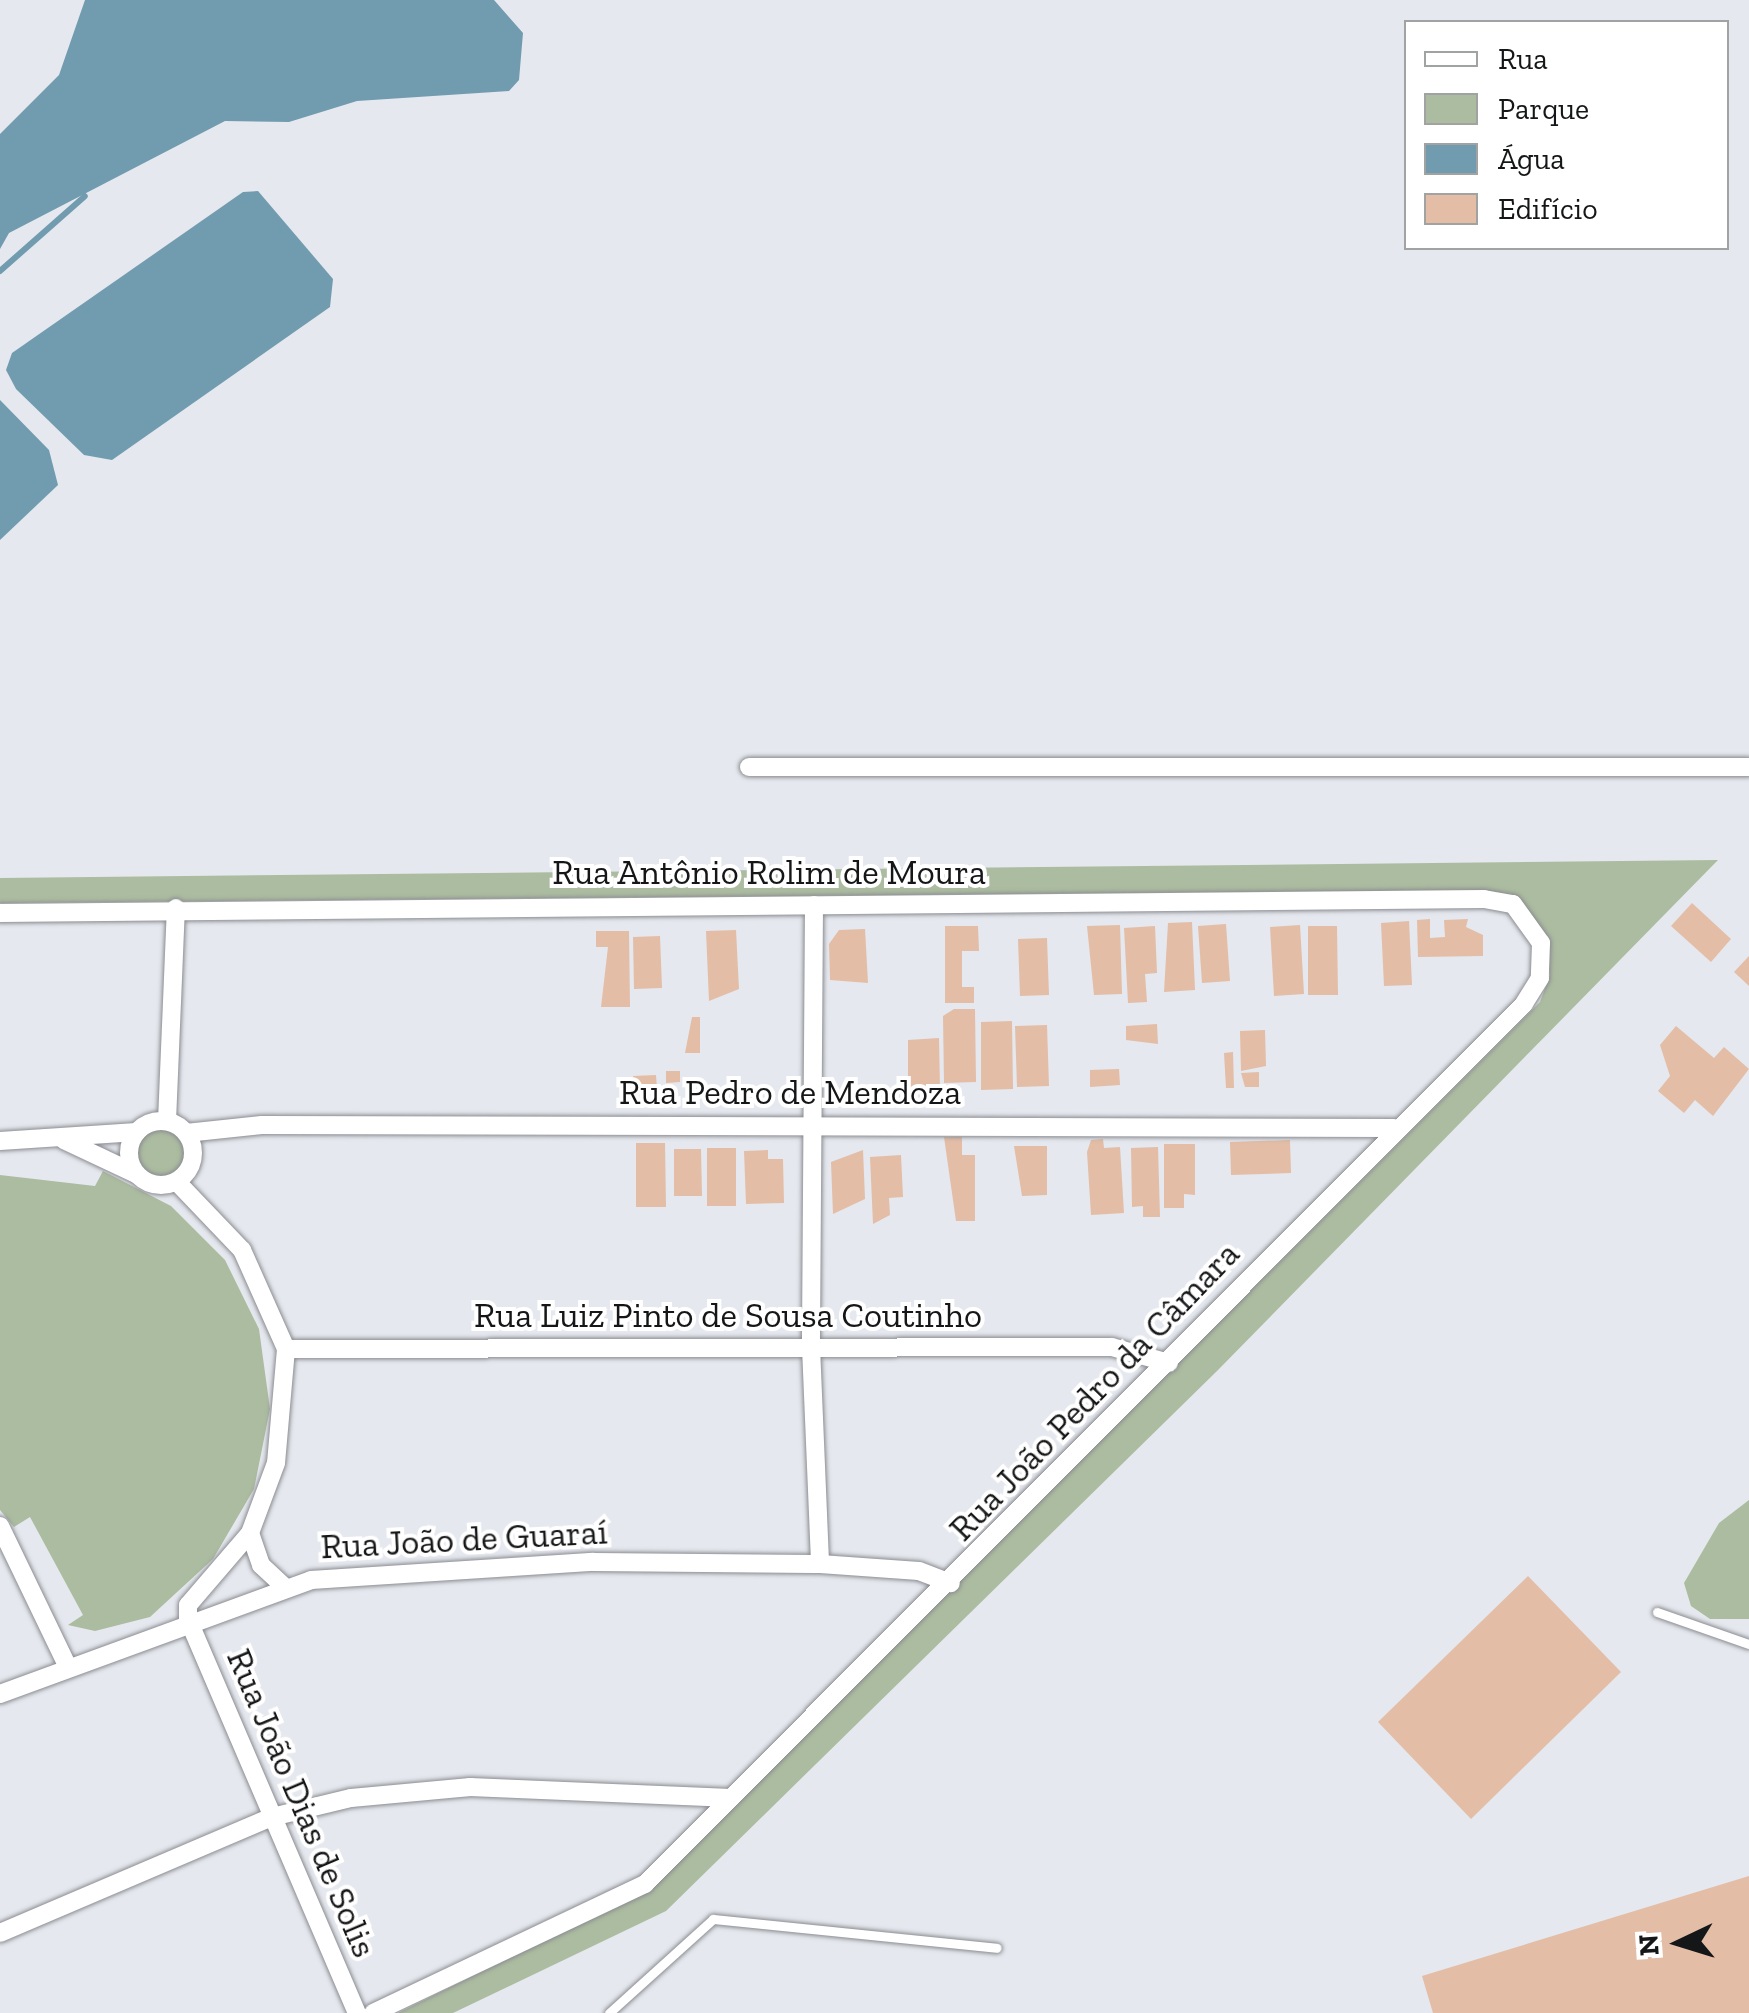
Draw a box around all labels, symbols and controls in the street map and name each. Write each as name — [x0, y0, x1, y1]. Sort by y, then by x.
legend — [1404, 20, 1729, 250]
text: Rua — [1498, 41, 1548, 77]
text: Parque — [1498, 91, 1589, 127]
text: Água — [1498, 141, 1565, 177]
text: Edifício — [1498, 191, 1598, 227]
street label: Rua Antônio Rolim de Moura — [552, 851, 986, 893]
street label: Rua Pedro de Mendoza — [619, 1071, 961, 1113]
street label: Rua João Pedro da Câmara — [940, 1233, 1248, 1549]
street label: Rua Luiz Pinto de Sousa Coutinho — [474, 1294, 982, 1336]
street label: Rua João de Guaraí — [319, 1511, 609, 1567]
street label: Rua João Dias de Solis — [218, 1642, 386, 1964]
north arrow — [1629, 1893, 1729, 1993]
text: N — [1631, 1933, 1666, 1957]

